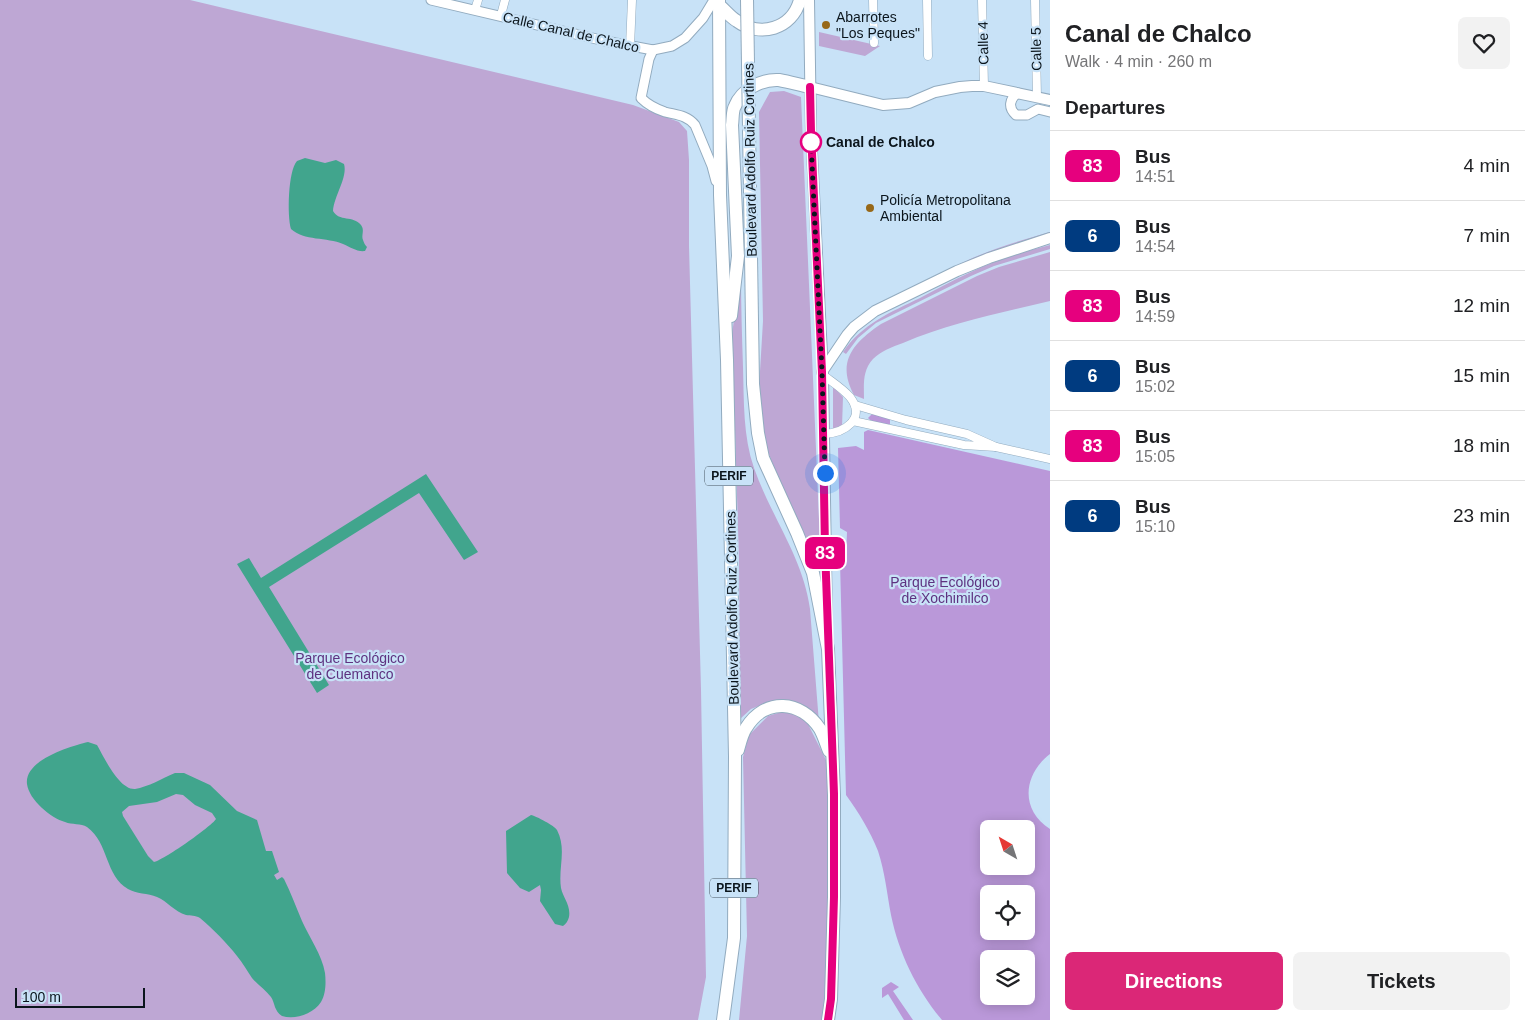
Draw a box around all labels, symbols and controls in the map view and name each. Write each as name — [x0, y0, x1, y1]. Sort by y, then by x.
street label: Calle Canal de Chalco — [501, 9, 641, 56]
place label: Abarrotes "Los Peques" — [836, 9, 920, 41]
button: heart — [1458, 17, 1510, 69]
marker: Abarrotes "Los Peques" — [820, 19, 832, 31]
text: Canal de Chalco — [1065, 20, 1252, 47]
street label: Calle 4 — [975, 21, 991, 65]
street label: Calle 5 — [1028, 27, 1044, 71]
text: Walk · 4 min · 260 m — [1065, 53, 1212, 70]
street label: Boulevard Adolfo Ruiz Cortines — [740, 63, 760, 257]
text: Departures — [1065, 97, 1165, 118]
marker: Canal de Chalco — [800, 131, 822, 153]
place label: Canal de Chalco — [826, 134, 935, 150]
text: Bus — [1135, 146, 1171, 167]
text: 4 min — [1464, 155, 1510, 176]
text: 83 — [1082, 156, 1103, 176]
text: 14:51 — [1135, 168, 1175, 185]
place label: Policía Metropolitana Ambiental — [880, 192, 1011, 224]
marker: Policía Metropolitana Ambiental — [864, 202, 876, 214]
text: Bus — [1135, 216, 1171, 237]
text: 7 min — [1464, 225, 1510, 246]
text: 6 — [1087, 226, 1098, 246]
text: 14:54 — [1135, 238, 1175, 255]
text: Bus — [1135, 286, 1171, 307]
text: 12 min — [1453, 295, 1510, 316]
text: 83 — [1082, 296, 1103, 316]
text: 14:59 — [1135, 308, 1175, 325]
text: Bus — [1135, 356, 1171, 377]
text: 15 min — [1453, 365, 1510, 386]
text: 6 — [1087, 366, 1098, 386]
text: 15:02 — [1135, 378, 1175, 395]
text: Bus — [1135, 426, 1171, 447]
text: 18 min — [1453, 435, 1510, 456]
text: 83 — [1082, 436, 1103, 456]
text: 15:05 — [1135, 448, 1175, 465]
your location — [813, 461, 838, 486]
road number: PERIF — [705, 466, 753, 486]
text: Bus — [1135, 496, 1171, 517]
text: 23 min — [1453, 505, 1510, 526]
text: 6 — [1087, 506, 1098, 526]
street label: Boulevard Adolfo Ruiz Cortines — [722, 511, 742, 705]
text: 15:10 — [1135, 518, 1175, 535]
line badge: 83 — [802, 537, 848, 569]
text: 83 — [815, 543, 835, 563]
park label: Parque Ecológico de Xochimilco — [890, 574, 1000, 606]
park label: Parque Ecológico de Cuemanco — [295, 650, 405, 682]
north arrow — [980, 820, 1035, 875]
map controls — [980, 820, 1035, 1005]
road number: PERIF — [710, 878, 758, 898]
button: locate — [980, 885, 1035, 940]
button: layers — [980, 950, 1035, 1005]
button: Directions — [1065, 952, 1283, 1010]
button: Tickets — [1293, 952, 1510, 1010]
scale bar — [15, 985, 145, 1008]
text: 100 m — [22, 989, 61, 1005]

